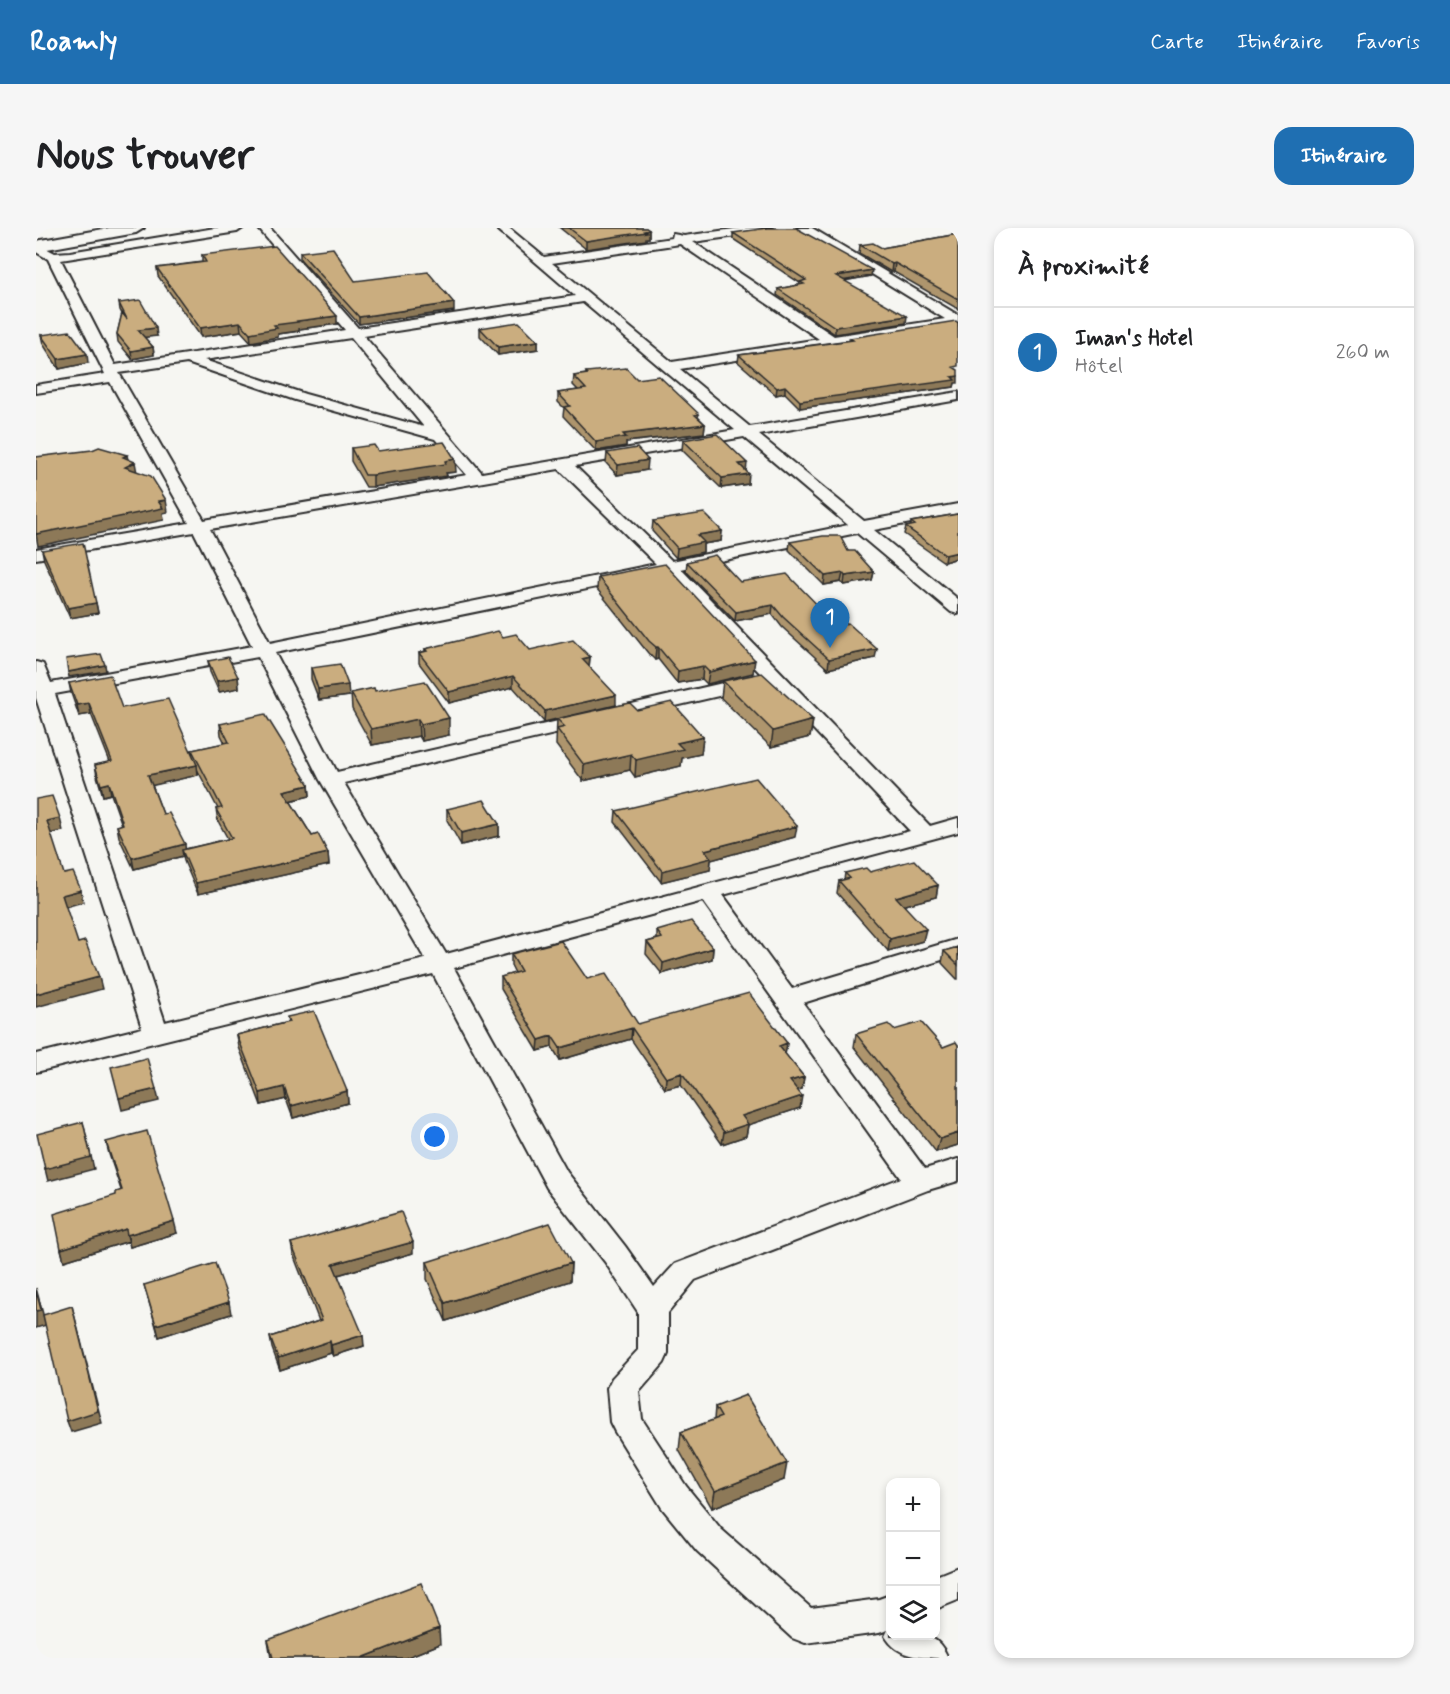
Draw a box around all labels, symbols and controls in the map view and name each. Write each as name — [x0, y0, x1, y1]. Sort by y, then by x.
text: Roamly — [30, 24, 118, 61]
text: Carte — [1150, 28, 1204, 56]
text: Itinéraire — [1237, 28, 1323, 56]
text: Favoris — [1356, 28, 1420, 56]
button: Itinéraire — [1274, 127, 1414, 185]
text: Nous trouver — [36, 129, 254, 184]
text: À proximité — [1018, 250, 1149, 284]
text: Iman's Hotel — [1075, 325, 1193, 353]
text: 1 — [1033, 339, 1042, 366]
text: 260 m — [1336, 339, 1390, 366]
text: Hôtel — [1075, 353, 1123, 380]
pin: 1 — [810, 598, 850, 648]
your location — [420, 1122, 449, 1151]
map controls — [886, 1478, 940, 1640]
button: + — [886, 1478, 940, 1532]
button: − — [886, 1532, 940, 1586]
button: layers — [886, 1586, 940, 1640]

